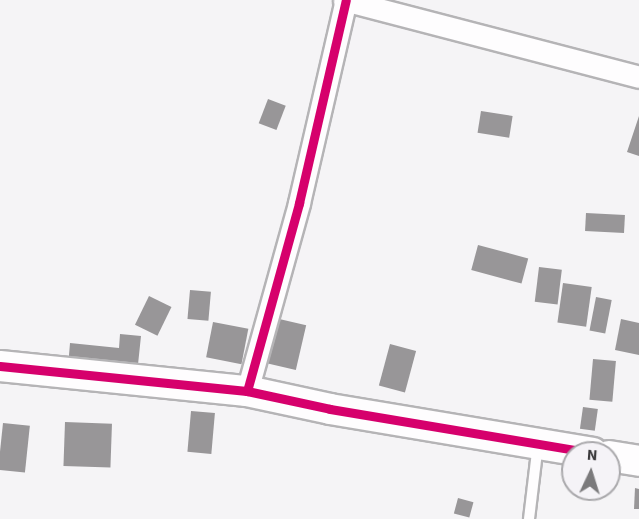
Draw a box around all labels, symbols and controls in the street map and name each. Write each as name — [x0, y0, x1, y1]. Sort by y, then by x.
north arrow — [561, 441, 621, 501]
text: N — [586, 444, 598, 466]

